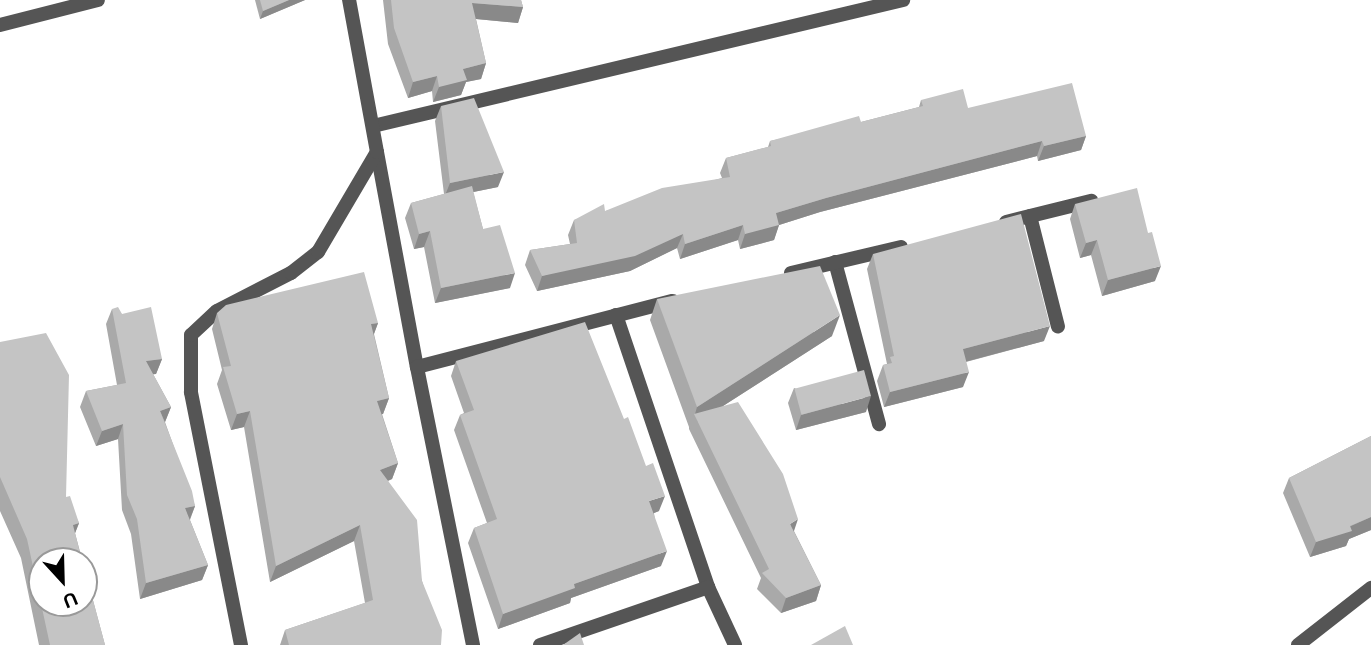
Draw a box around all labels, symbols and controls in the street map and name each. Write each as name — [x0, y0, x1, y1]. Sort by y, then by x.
north arrow — [28, 547, 98, 617]
text: U — [60, 588, 81, 612]

